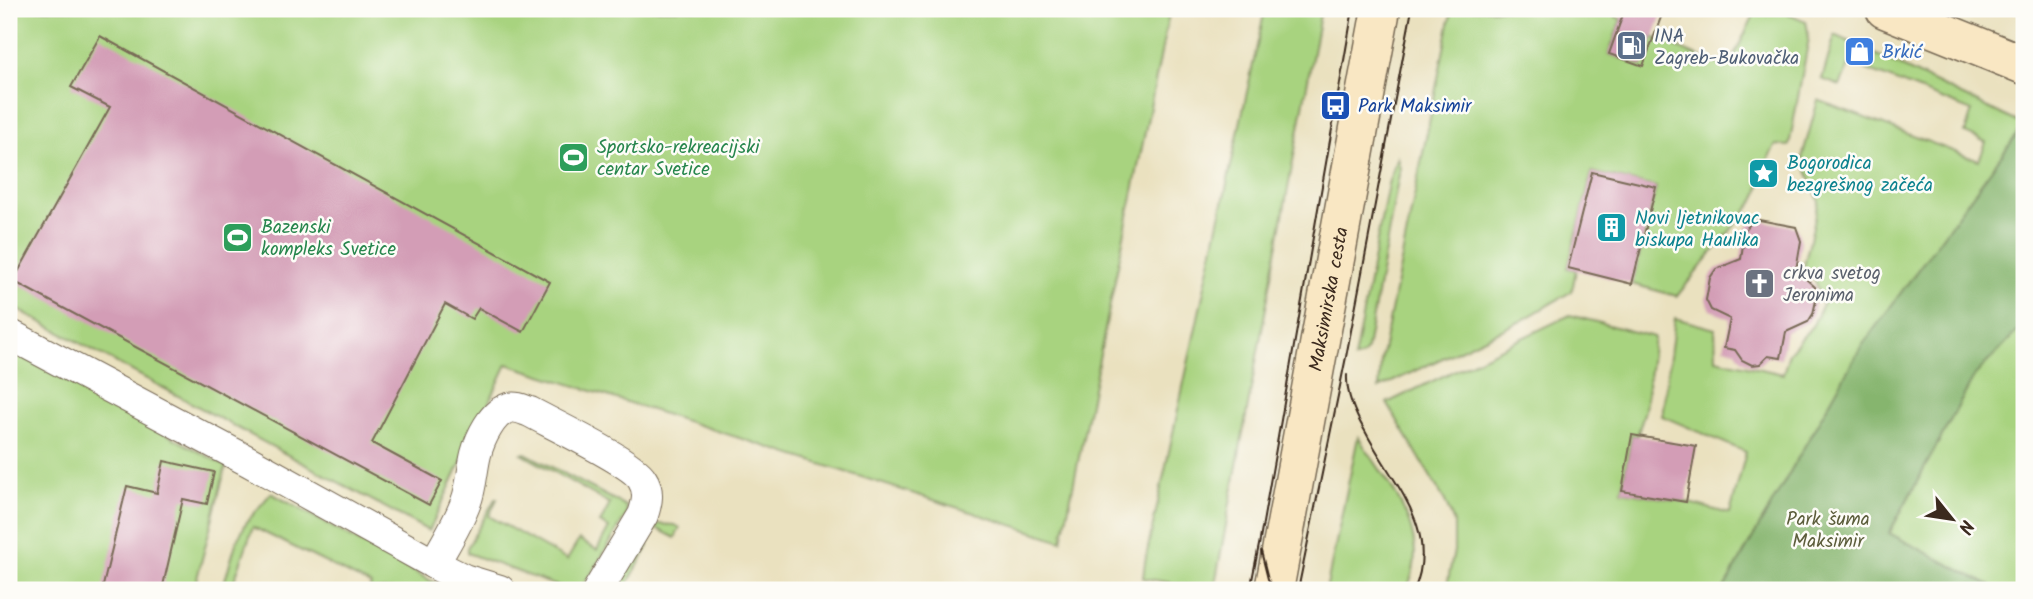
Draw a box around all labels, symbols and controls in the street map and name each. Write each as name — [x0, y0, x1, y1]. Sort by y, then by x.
place label: INA Zagreb-Bukovačka — [1654, 22, 1799, 74]
fuel station icon: INA Zagreb-Bukovačka — [1614, 29, 1648, 63]
shop icon: Brkić — [1842, 34, 1876, 68]
place label: Brkić — [1882, 38, 1924, 68]
bus stop icon: Park Maksimir — [1318, 88, 1352, 122]
place label: Park Maksimir — [1358, 92, 1473, 122]
place label: Sportsko-rekreacijski centar Svetice — [597, 133, 761, 185]
sports icon: Sportsko-rekreacijski centar Svetice — [557, 140, 591, 174]
place label: Bogorodica bezgrešnog začeća — [1787, 149, 1933, 201]
place icon: Bogorodica bezgrešnog začeća — [1747, 156, 1781, 190]
place label: Novi ljetnikovac biskupa Haulika — [1635, 204, 1760, 256]
building icon: Novi ljetnikovac biskupa Haulika — [1595, 211, 1629, 245]
place label: Bazenski kompleks Svetice — [261, 213, 397, 265]
sports icon: Bazenski kompleks Svetice — [221, 220, 255, 254]
street label: Maksimirska cesta — [1302, 225, 1358, 374]
place label: crkva svetog Jeronima — [1783, 259, 1881, 311]
church icon: crkva svetog Jeronima — [1743, 266, 1777, 300]
north arrow — [1918, 484, 1988, 554]
park label: Park šuma Maksimir — [1786, 505, 1870, 557]
text: N — [1949, 514, 1981, 539]

